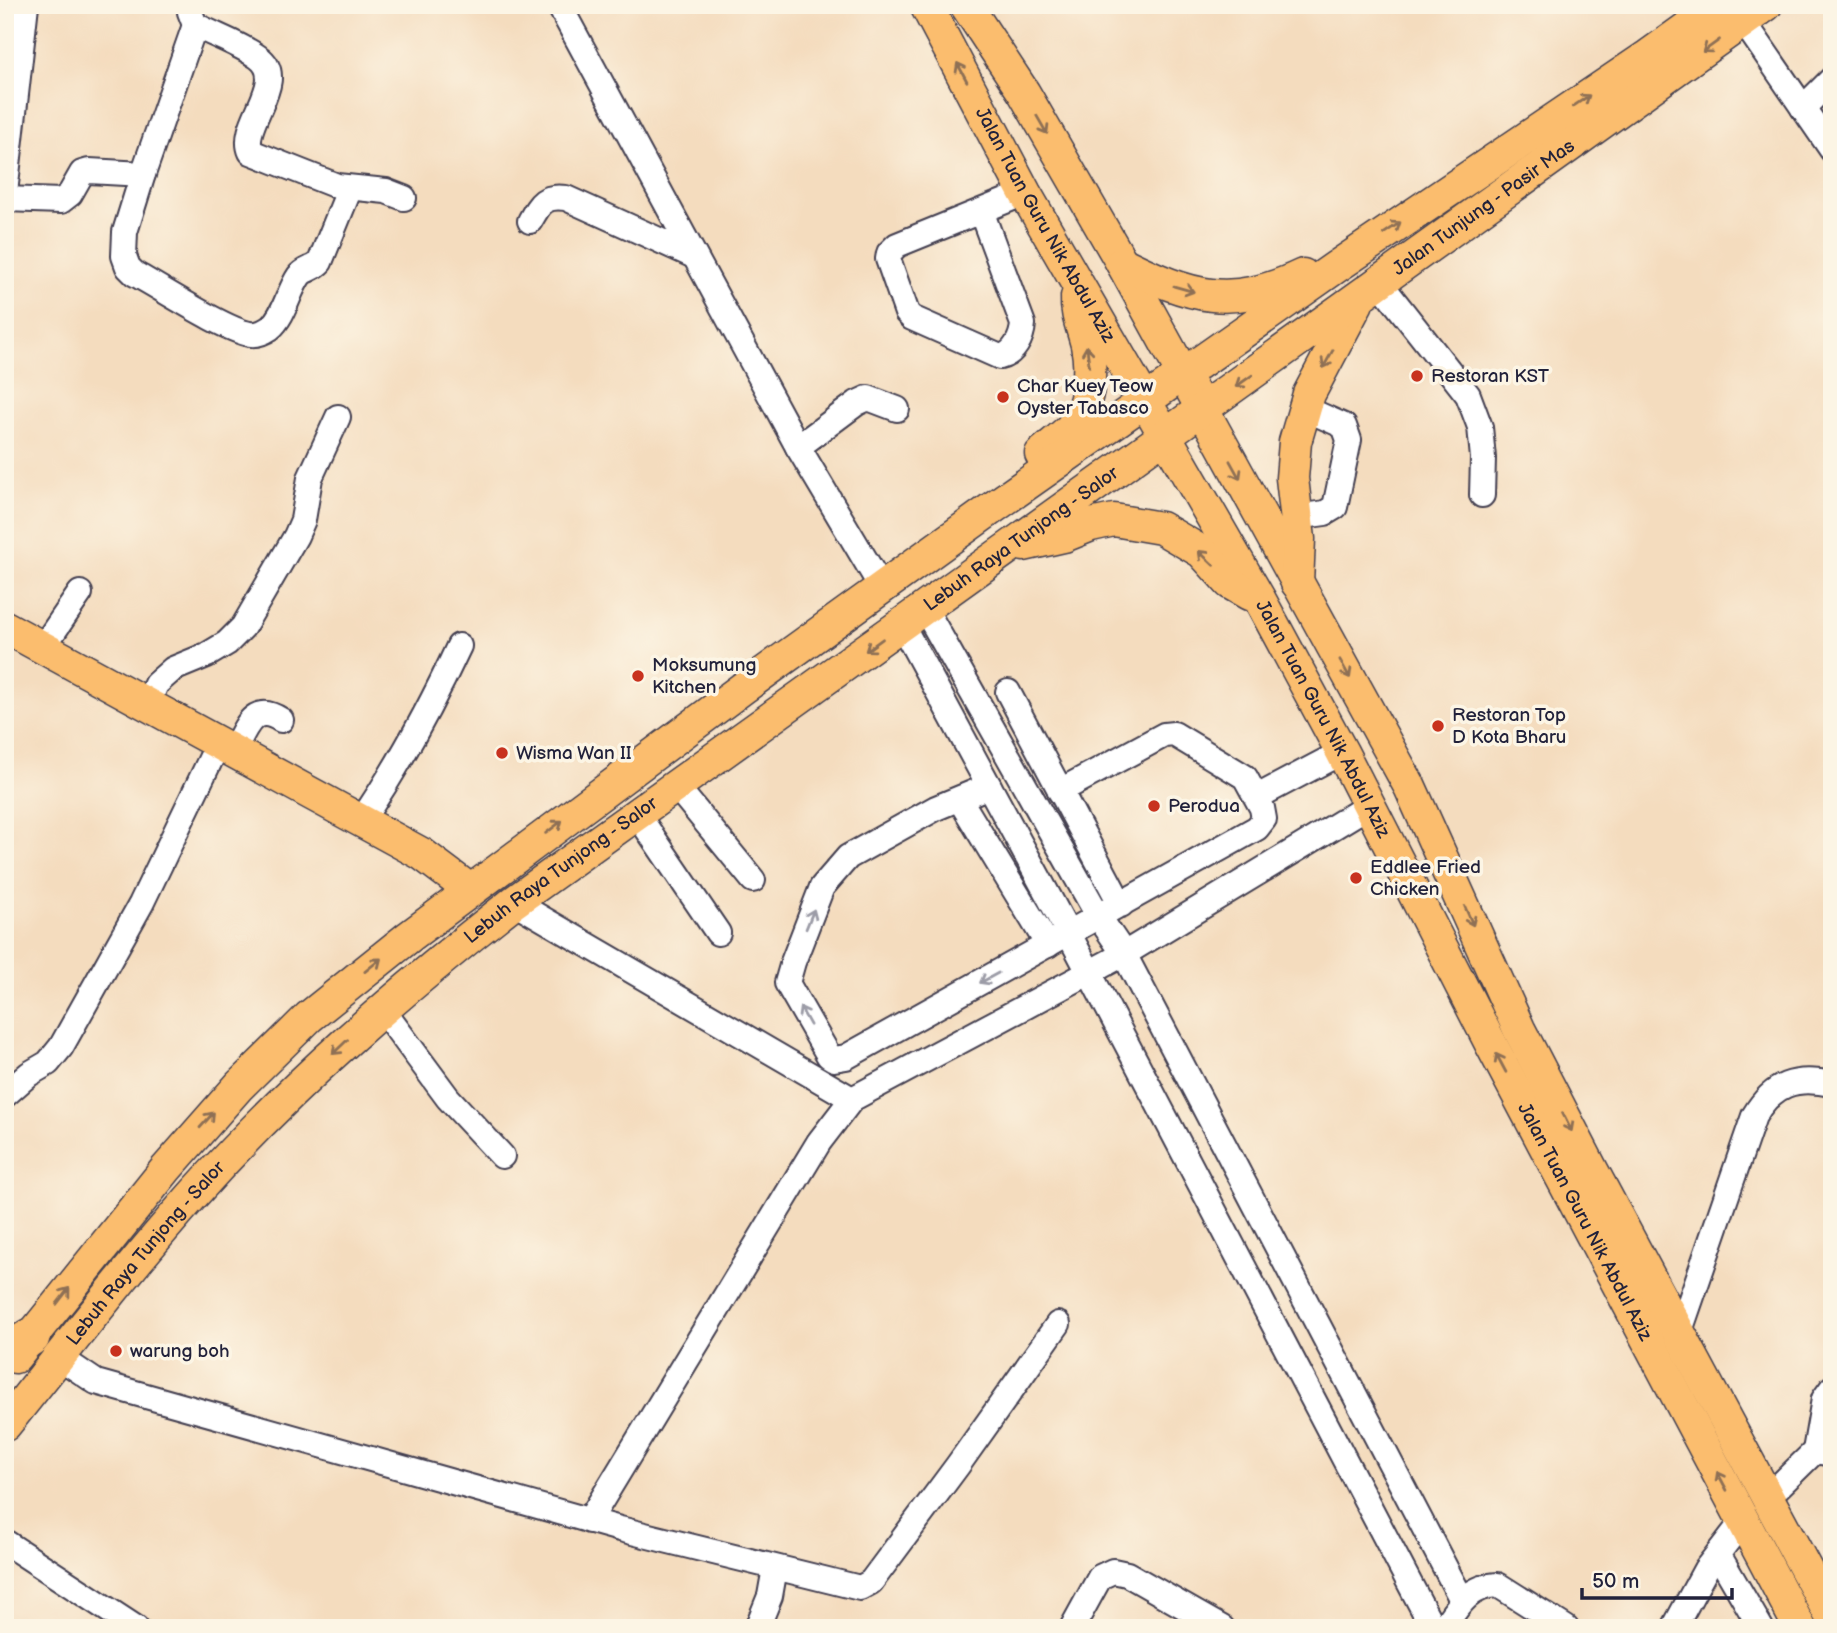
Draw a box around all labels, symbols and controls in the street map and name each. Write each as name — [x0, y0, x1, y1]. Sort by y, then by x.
one-way arrow — [1702, 39, 1721, 53]
one-way arrow — [955, 63, 969, 83]
one-way arrow — [1570, 94, 1590, 108]
street label: Jalan Tuan Guru Nik Abdul Aziz — [970, 103, 1121, 347]
one-way arrow — [1036, 114, 1049, 135]
street label: Jalan Tunjung - Pasir Mas — [1388, 134, 1579, 280]
one-way arrow — [1382, 221, 1401, 236]
one-way arrow — [1173, 283, 1195, 296]
one-way arrow — [1081, 345, 1094, 367]
one-way arrow — [1321, 349, 1335, 369]
place label: Restoran KST — [1431, 365, 1550, 388]
marker: Restoran KST — [1409, 368, 1425, 384]
one-way arrow — [1235, 374, 1254, 388]
place label: Char Kuey Teow Oyster Tabasco — [1017, 375, 1154, 420]
marker: Char Kuey Teow Oyster Tabasco — [995, 389, 1011, 405]
one-way arrow — [1228, 460, 1242, 480]
street label: Lebuh Raya Tunjong - Salor — [919, 461, 1124, 616]
one-way arrow — [1198, 550, 1215, 567]
street label: Jalan Tuan Guru Nik Abdul Aziz — [1251, 596, 1396, 842]
one-way arrow — [865, 638, 884, 652]
place label: Moksumung Kitchen — [652, 654, 756, 699]
one-way arrow — [1338, 659, 1352, 679]
marker: Moksumung Kitchen — [630, 668, 646, 684]
place label: Restoran Top D Kota Bharu — [1452, 704, 1566, 749]
marker: Restoran Top D Kota Bharu — [1430, 718, 1446, 734]
place label: Wisma Wan II — [516, 742, 632, 765]
marker: Wisma Wan II — [494, 745, 510, 761]
street label: Lebuh Raya Tunjong - Salor — [460, 791, 663, 948]
place label: Perodua — [1168, 795, 1240, 818]
marker: Perodua — [1146, 798, 1162, 814]
one-way arrow — [544, 820, 563, 835]
place label: Eddlee Fried Chicken — [1370, 856, 1481, 901]
marker: Eddlee Fried Chicken — [1348, 870, 1364, 886]
one-way arrow — [1463, 905, 1476, 926]
one-way arrow — [804, 908, 817, 930]
one-way arrow — [364, 958, 382, 973]
one-way arrow — [979, 971, 999, 985]
one-way arrow — [798, 1006, 812, 1026]
one-way arrow — [332, 1038, 349, 1055]
one-way arrow — [1494, 1053, 1507, 1074]
street label: Jalan Tuan Guru Nik Abdul Aziz — [1513, 1099, 1658, 1345]
one-way arrow — [1560, 1111, 1574, 1131]
one-way arrow — [199, 1112, 215, 1130]
street label: Lebuh Raya Tunjong - Salor — [61, 1155, 230, 1350]
one-way arrow — [56, 1288, 71, 1306]
place label: warung boh — [130, 1340, 230, 1363]
marker: warung boh — [108, 1343, 124, 1359]
one-way arrow — [1715, 1471, 1728, 1492]
scale bar — [1582, 1556, 1732, 1600]
text: 50 m — [1592, 1569, 1639, 1594]

